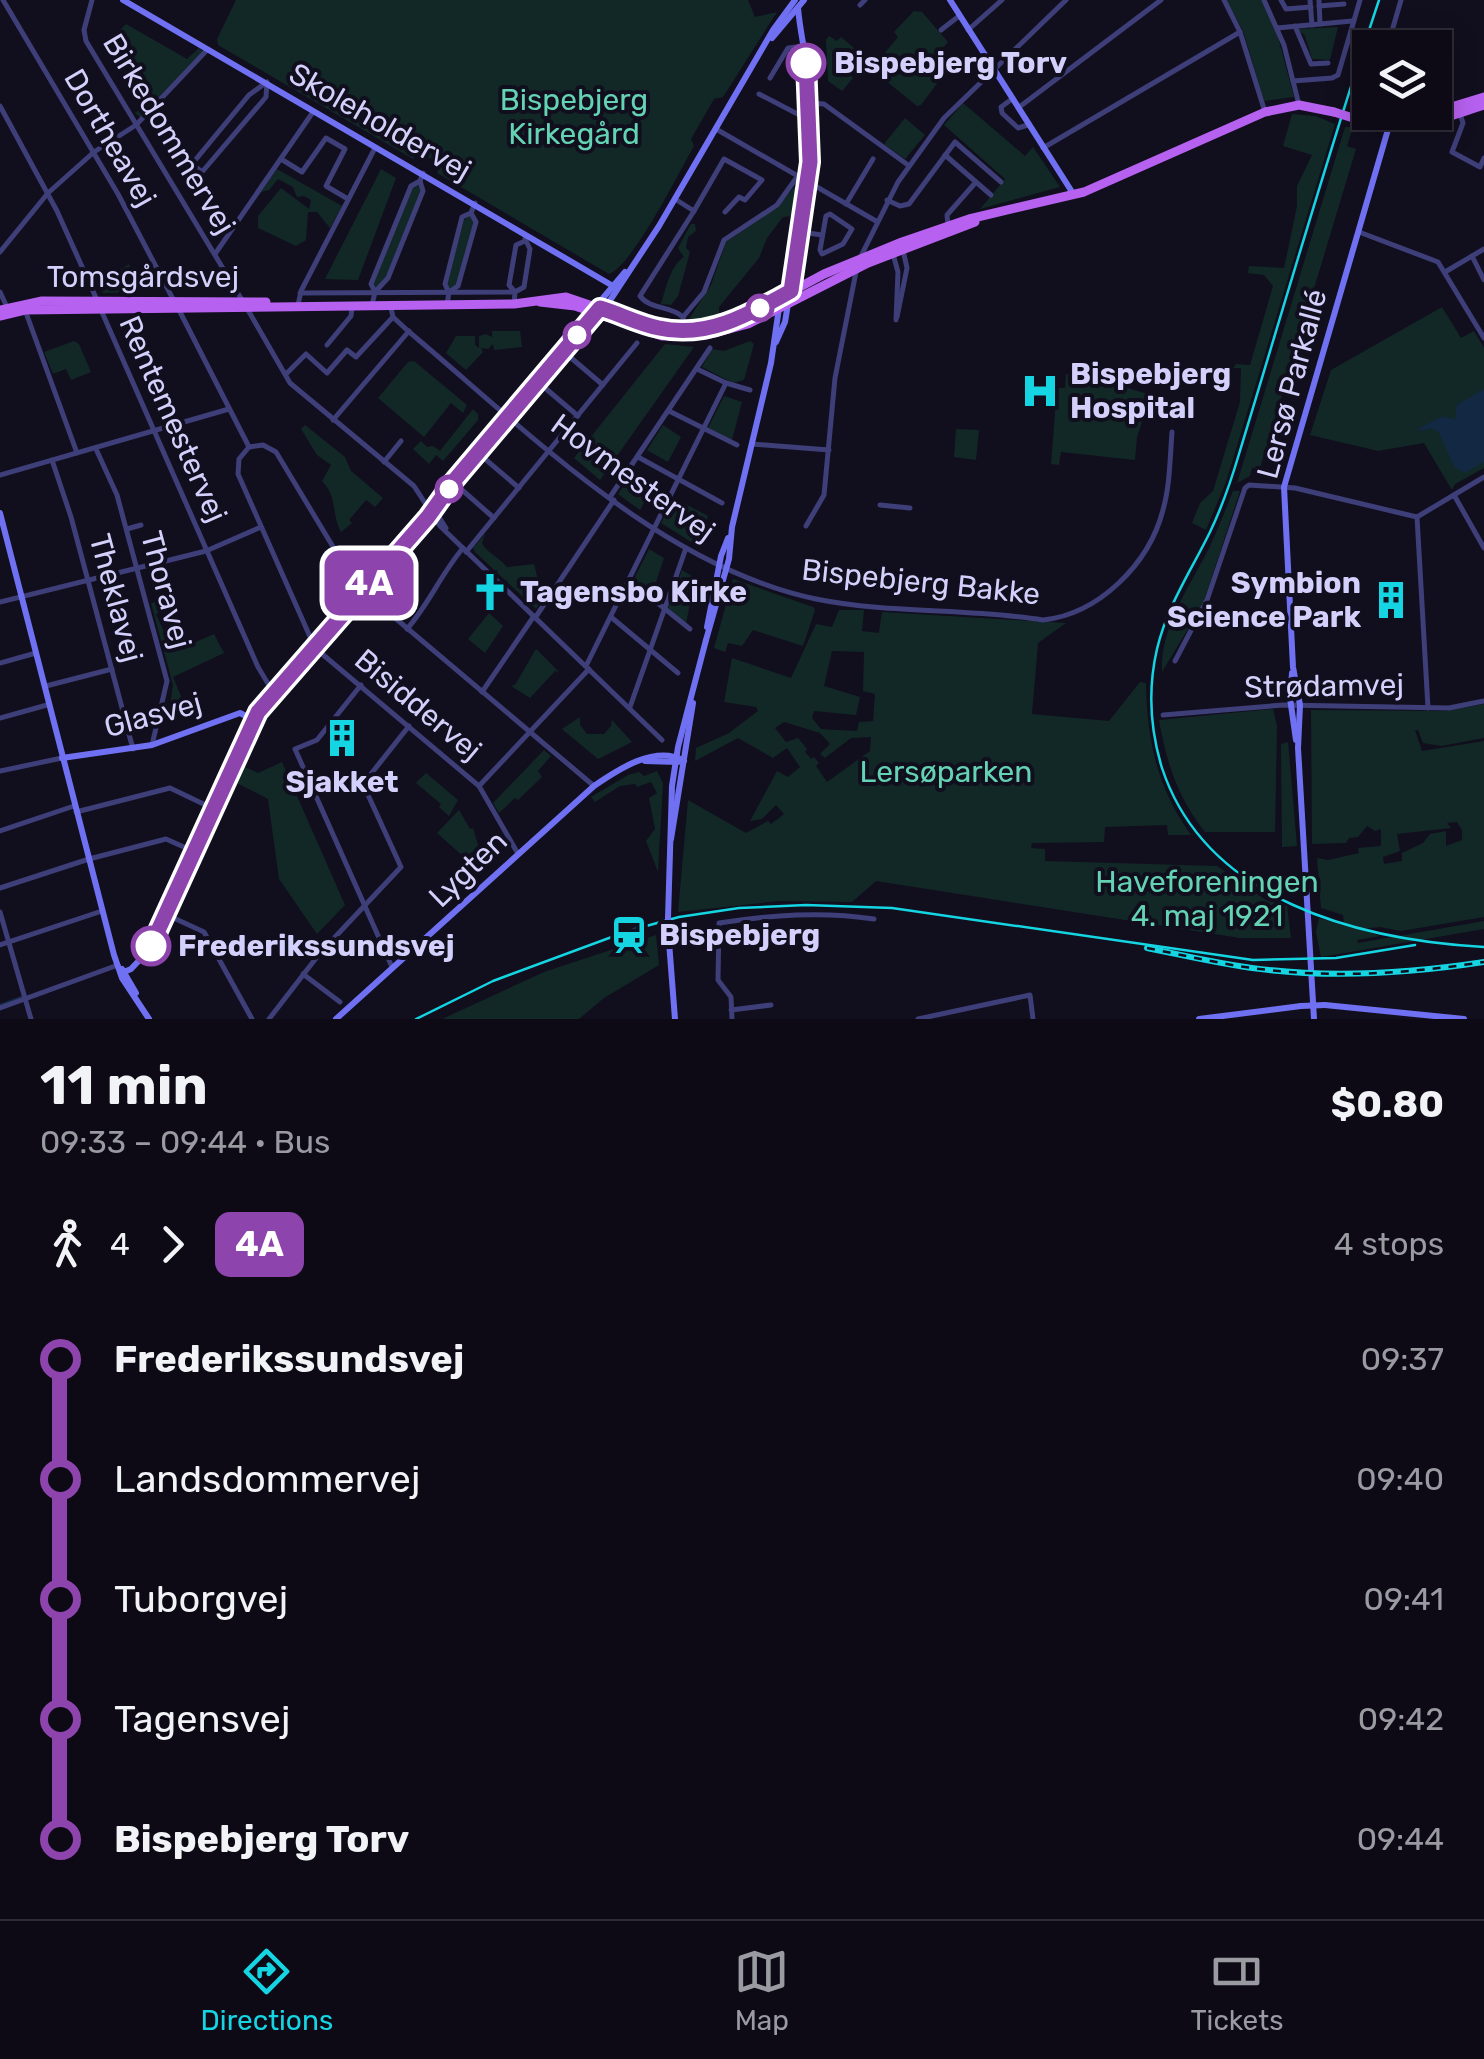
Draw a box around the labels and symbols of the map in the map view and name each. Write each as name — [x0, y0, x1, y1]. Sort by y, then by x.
street label: Birkedommervej — [95, 27, 243, 241]
marker: Bispebjerg Torv — [787, 44, 825, 82]
place label: Bispebjerg Torv — [834, 45, 1067, 81]
street label: Skoleholdervej — [283, 55, 477, 189]
street label: Dortheavej — [56, 63, 164, 213]
park label: Bispebjerg Kirkegård — [500, 82, 648, 152]
street label: Tomsgårdsvej — [47, 259, 239, 295]
street label: Lersø Parkallé — [1249, 285, 1335, 483]
unlabelled marker — [747, 295, 773, 321]
street label: Rentemestervej — [111, 310, 235, 528]
unlabelled marker — [564, 322, 590, 348]
place label: Bispebjerg Hospital — [1070, 356, 1231, 426]
hospital icon: Bispebjerg Hospital — [1019, 370, 1061, 412]
street label: Hovmestervej — [544, 406, 722, 550]
unlabelled marker — [436, 476, 462, 502]
street label: Thoravej — [133, 527, 199, 653]
street label: Theklavej — [82, 530, 150, 666]
line badge: 4A — [324, 550, 414, 616]
street label: Bispebjerg Bakke — [800, 552, 1042, 612]
place label: Symbion Science Park — [1167, 565, 1361, 635]
church icon: Tagensbo Kirke — [469, 571, 511, 613]
place label: Tagensbo Kirke — [520, 574, 747, 610]
building icon: Symbion Science Park — [1370, 579, 1412, 621]
street label: Bisiddervej — [347, 642, 489, 768]
street label: Strødamvej — [1244, 667, 1404, 705]
street label: Glasvej — [100, 685, 206, 745]
building icon: Sjakket — [321, 717, 363, 759]
park label: Lersøparken — [860, 754, 1032, 790]
place label: Sjakket — [286, 764, 398, 800]
street label: Lygten — [421, 823, 515, 915]
park label: Haveforeningen 4. maj 1921 — [1095, 864, 1319, 934]
station icon: Bispebjerg — [608, 914, 650, 956]
place label: Bispebjerg — [659, 917, 820, 953]
marker: Frederikssundsvej — [132, 927, 170, 965]
place label: Frederikssundsvej — [178, 928, 455, 964]

